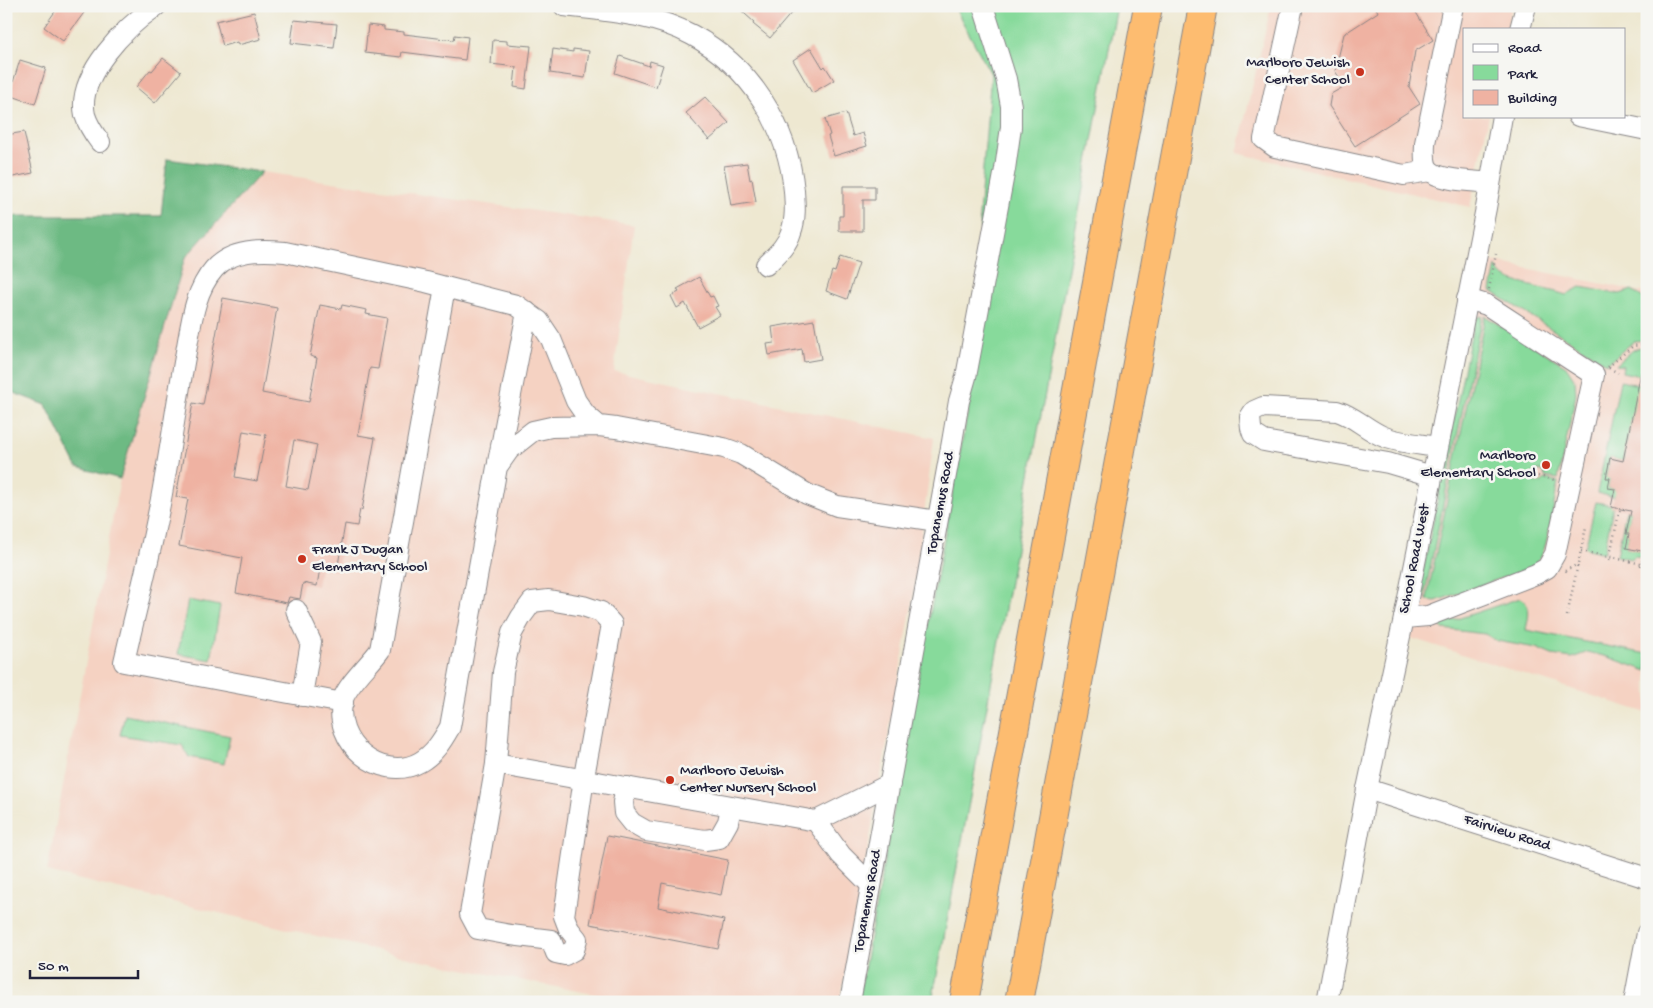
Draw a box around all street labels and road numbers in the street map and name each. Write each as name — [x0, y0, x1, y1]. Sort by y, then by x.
street label: Topanemus Road — [923, 449, 959, 557]
street label: School Road West — [1396, 501, 1435, 615]
street label: Fairview Road — [1460, 810, 1554, 856]
street label: Topanemus Road — [850, 847, 886, 955]

